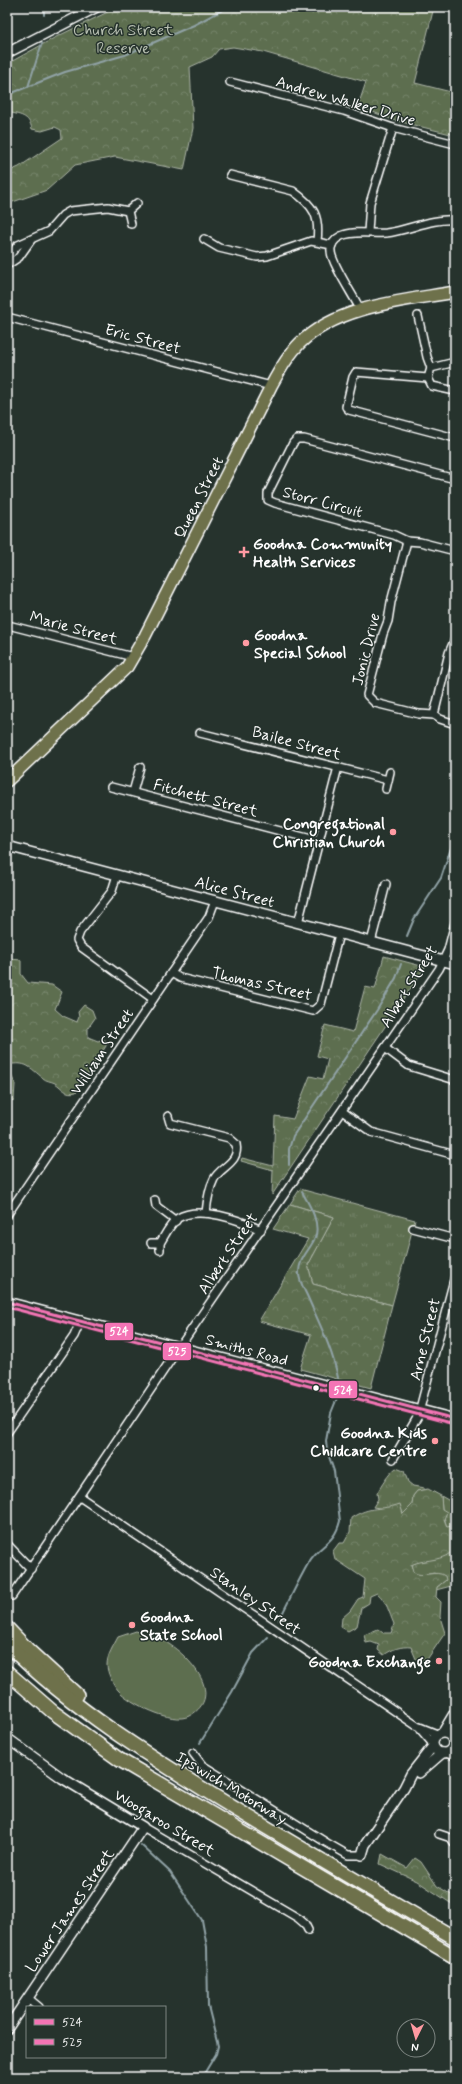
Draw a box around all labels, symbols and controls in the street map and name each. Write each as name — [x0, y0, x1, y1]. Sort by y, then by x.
park label: Church Street Reserve — [73, 20, 174, 59]
street label: Andrew Walker Drive — [273, 71, 418, 131]
street label: Eric Street — [102, 319, 183, 360]
street label: Queen Street — [170, 453, 229, 542]
street label: Storr Circuit — [280, 482, 365, 523]
place label: Goodna Community Health Services — [253, 534, 392, 573]
marker: Goodna Community Health Services — [238, 546, 250, 558]
street label: Marie Street — [27, 607, 120, 650]
street label: Jonic Drive — [347, 611, 386, 688]
place label: Goodna Special School — [254, 625, 346, 664]
marker: Goodna Special School — [241, 638, 251, 648]
street label: Bailee Street — [250, 721, 344, 766]
street label: Fitchett Street — [151, 774, 261, 823]
place label: Congregational Christian Church — [273, 814, 385, 853]
marker: Congregational Christian Church — [388, 827, 398, 837]
street label: Alice Street — [192, 872, 277, 913]
street label: Albert Street — [376, 941, 443, 1032]
street label: Thomas Street — [209, 963, 314, 1006]
street label: William Street — [66, 1005, 139, 1099]
street label: Albert Street — [193, 1209, 263, 1299]
street label: Arne Street — [405, 1296, 446, 1383]
line badge: 524 — [104, 1322, 134, 1341]
text: 524 — [110, 1325, 129, 1339]
street label: Smiths Road — [203, 1329, 290, 1372]
line badge: 525 — [162, 1342, 192, 1361]
text: 525 — [168, 1345, 186, 1359]
line badge: 524 — [328, 1380, 358, 1399]
unlabelled marker — [311, 1383, 321, 1393]
text: 524 — [334, 1384, 353, 1398]
place label: Goodna Kids Childcare Centre — [310, 1423, 428, 1462]
marker: Goodna Kids Childcare Centre — [430, 1436, 440, 1446]
street label: Stanley Street — [206, 1562, 305, 1641]
place label: Goodna State School — [140, 1607, 223, 1646]
marker: Goodna State School — [127, 1620, 137, 1630]
place label: Goodna Exchange — [308, 1652, 431, 1675]
marker: Goodna Exchange — [434, 1656, 444, 1666]
street label: Ipswich Motorway — [172, 1747, 291, 1830]
street label: Woogaroo Street — [109, 1785, 219, 1863]
street label: Lower James Street — [21, 1845, 120, 1977]
legend — [26, 2006, 166, 2058]
text: 524 — [62, 2015, 83, 2031]
north arrow — [396, 2018, 436, 2058]
text: 525 — [62, 2035, 83, 2051]
text: N — [411, 2040, 419, 2054]

